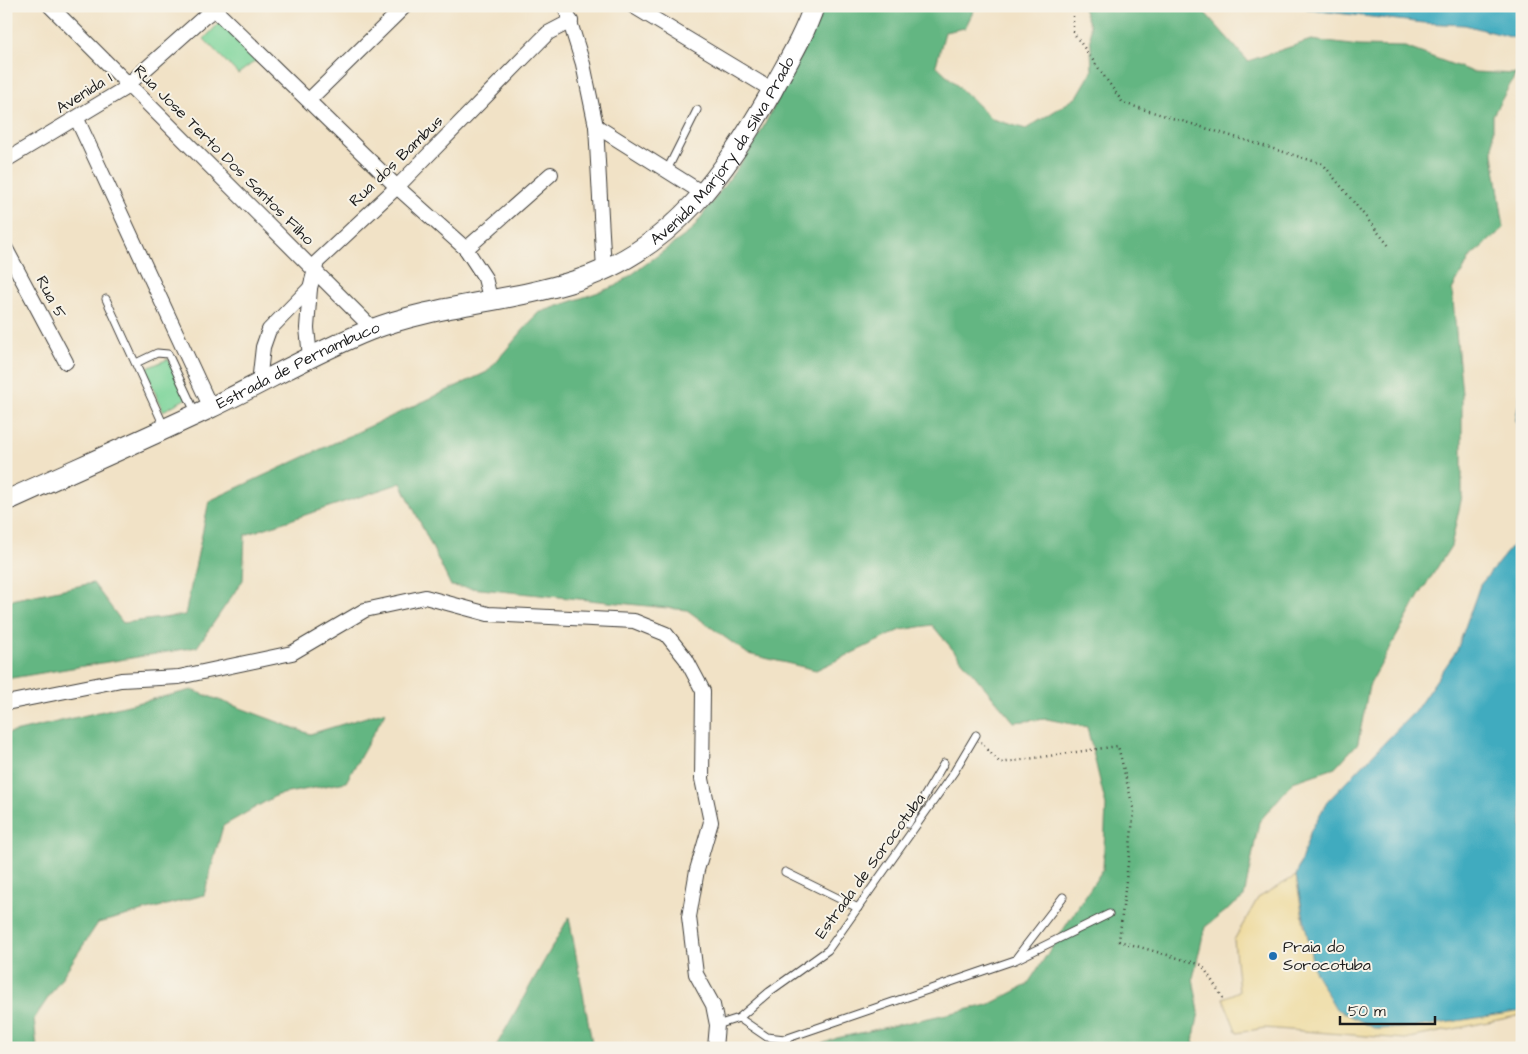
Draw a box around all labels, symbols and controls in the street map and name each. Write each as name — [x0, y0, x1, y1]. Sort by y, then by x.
street label: Avenida Marjory da Silva Prado — [645, 53, 800, 250]
street label: Rua Jose Terto Dos Santos Filho — [129, 60, 319, 250]
street label: Avenida 1 — [52, 67, 116, 119]
street label: Rua dos Bambus — [344, 110, 448, 212]
street label: Rua 5 — [31, 272, 72, 323]
street label: Estrada de Pernambuco — [212, 316, 383, 414]
street label: Estrada de Sorocotuba — [810, 789, 930, 943]
place label: Praia do Sorocotuba — [1283, 936, 1371, 976]
marker: Praia do Sorocotuba — [1267, 950, 1279, 962]
scale bar — [1340, 994, 1436, 1026]
text: 50 m — [1348, 1001, 1386, 1022]

